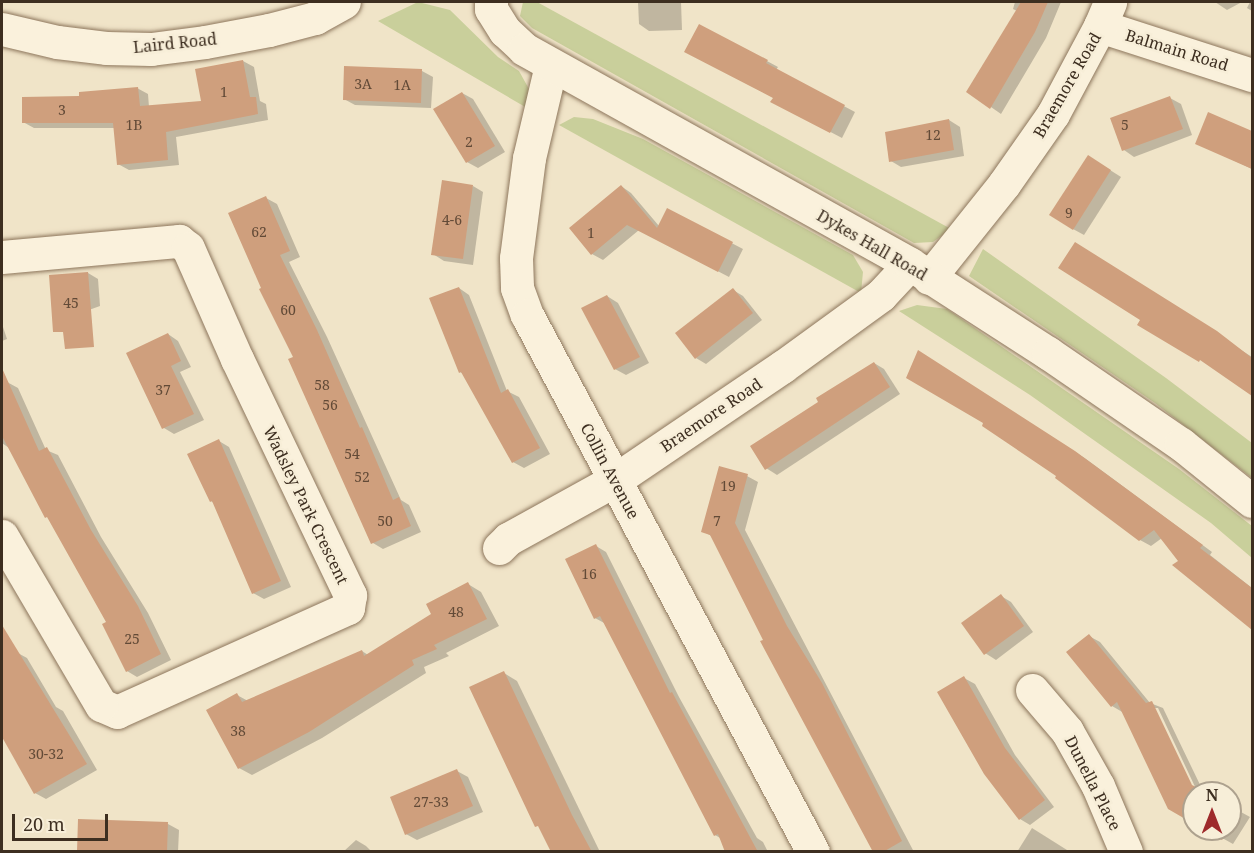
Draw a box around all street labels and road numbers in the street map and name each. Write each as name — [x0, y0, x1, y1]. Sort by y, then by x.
street label: Balmain Road — [1123, 25, 1231, 75]
street label: Laird Road — [132, 29, 218, 57]
street label: Braemore Road — [1029, 29, 1105, 141]
street label: Dykes Hall Road — [814, 206, 930, 284]
street label: Braemore Road — [657, 374, 765, 456]
street label: Collin Avenue — [577, 420, 643, 522]
street label: Wadsley Park Crescent — [259, 423, 353, 587]
street label: Dunella Place — [1061, 732, 1125, 834]

